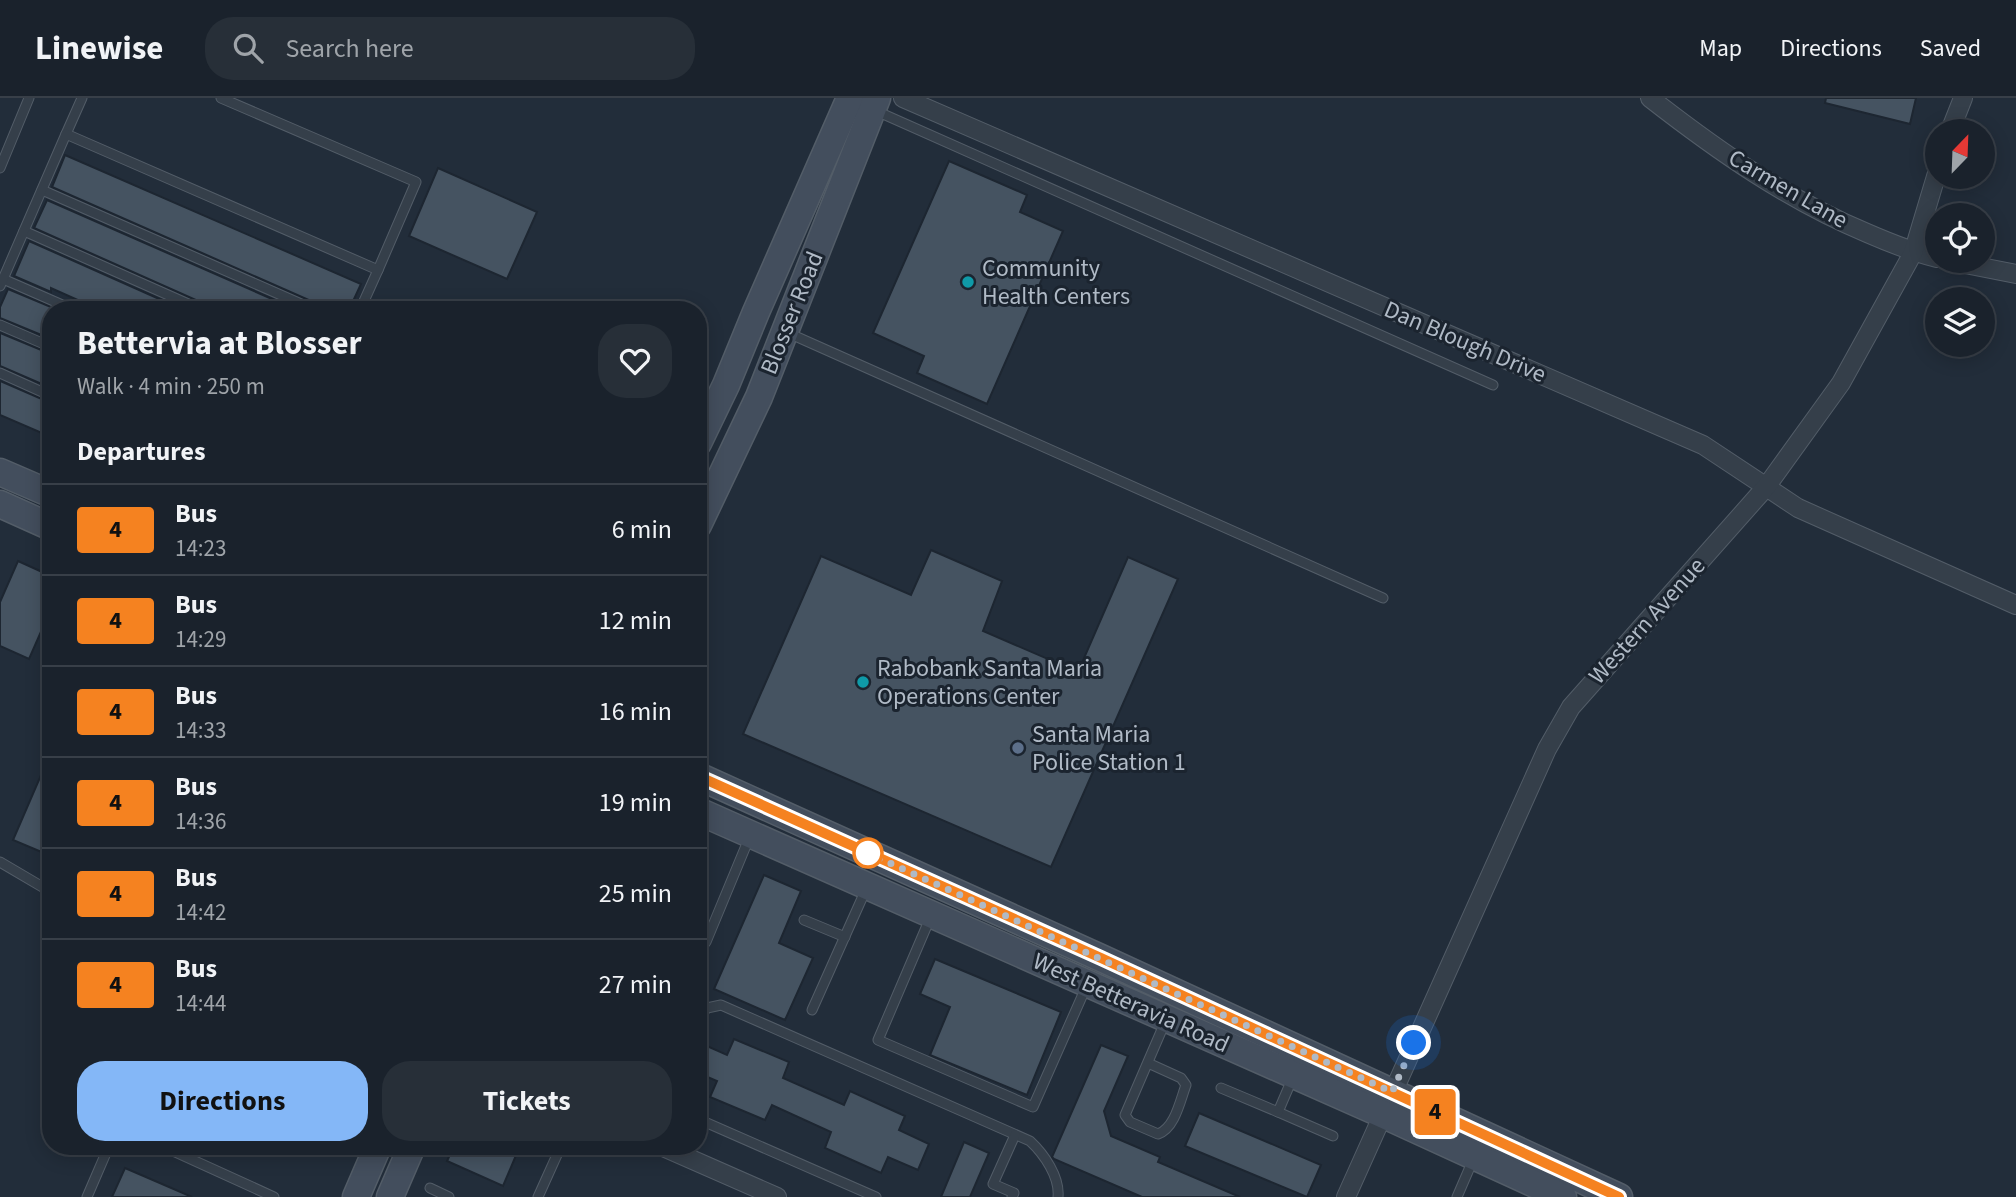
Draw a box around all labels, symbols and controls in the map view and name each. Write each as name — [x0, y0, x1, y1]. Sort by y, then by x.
search box — [205, 17, 695, 80]
text: Linewise — [35, 25, 163, 72]
icon: search — [229, 29, 267, 67]
text: Search here — [285, 30, 414, 67]
text: Map — [1699, 31, 1742, 66]
text: Directions — [1780, 31, 1882, 66]
text: Saved — [1920, 31, 1981, 66]
north arrow — [1925, 119, 1995, 189]
map controls — [1925, 119, 1995, 357]
street label: Carmen Lane — [1722, 141, 1854, 237]
button: locate — [1925, 203, 1995, 273]
street label: Blosser Road — [751, 246, 833, 380]
place label: Community Health Centers — [982, 251, 1130, 314]
marker: Community Health Centers — [960, 274, 976, 290]
button: layers — [1925, 287, 1995, 357]
street label: Dan Blough Drive — [1379, 292, 1551, 392]
text: Bettervia at Blosser — [77, 320, 362, 367]
button: heart — [598, 324, 672, 398]
text: Walk · 4 min · 250 m — [77, 370, 265, 403]
text: Departures — [77, 433, 205, 470]
text: Bus — [175, 495, 217, 532]
text: 6 min — [612, 511, 672, 548]
text: 4 — [109, 512, 122, 547]
text: 14:23 — [175, 532, 226, 565]
street label: Western Avenue — [1580, 550, 1714, 692]
text: Bus — [175, 586, 217, 623]
text: 12 min — [599, 602, 672, 639]
text: 4 — [109, 603, 122, 638]
text: 14:29 — [175, 623, 226, 656]
place label: Rabobank Santa Maria Operations Center — [877, 651, 1102, 714]
marker: Rabobank Santa Maria Operations Center — [855, 674, 871, 690]
text: Bus — [175, 677, 217, 714]
text: 16 min — [599, 693, 672, 730]
text: 4 — [109, 694, 122, 729]
text: 14:33 — [175, 714, 226, 747]
place label: Santa Maria Police Station 1 — [1032, 717, 1186, 780]
marker: Santa Maria Police Station 1 — [1010, 740, 1026, 756]
text: Bus — [175, 768, 217, 805]
text: 19 min — [599, 784, 672, 821]
text: 4 — [109, 785, 122, 820]
text: 14:36 — [175, 805, 226, 838]
unlabelled marker — [853, 838, 883, 868]
text: Bus — [175, 859, 217, 896]
text: 25 min — [599, 875, 672, 912]
text: 4 — [109, 876, 122, 911]
text: 14:42 — [175, 896, 226, 929]
street label: West Betteravia Road — [1027, 944, 1235, 1062]
text: Bus — [175, 950, 217, 987]
text: 27 min — [599, 966, 672, 1003]
text: 4 — [109, 967, 122, 1002]
text: 14:44 — [175, 987, 226, 1020]
your location — [1396, 1025, 1431, 1060]
button: Directions — [77, 1061, 368, 1141]
button: Tickets — [382, 1061, 672, 1141]
line badge: 4 — [1412, 1089, 1458, 1135]
text: 4 — [1429, 1094, 1441, 1129]

